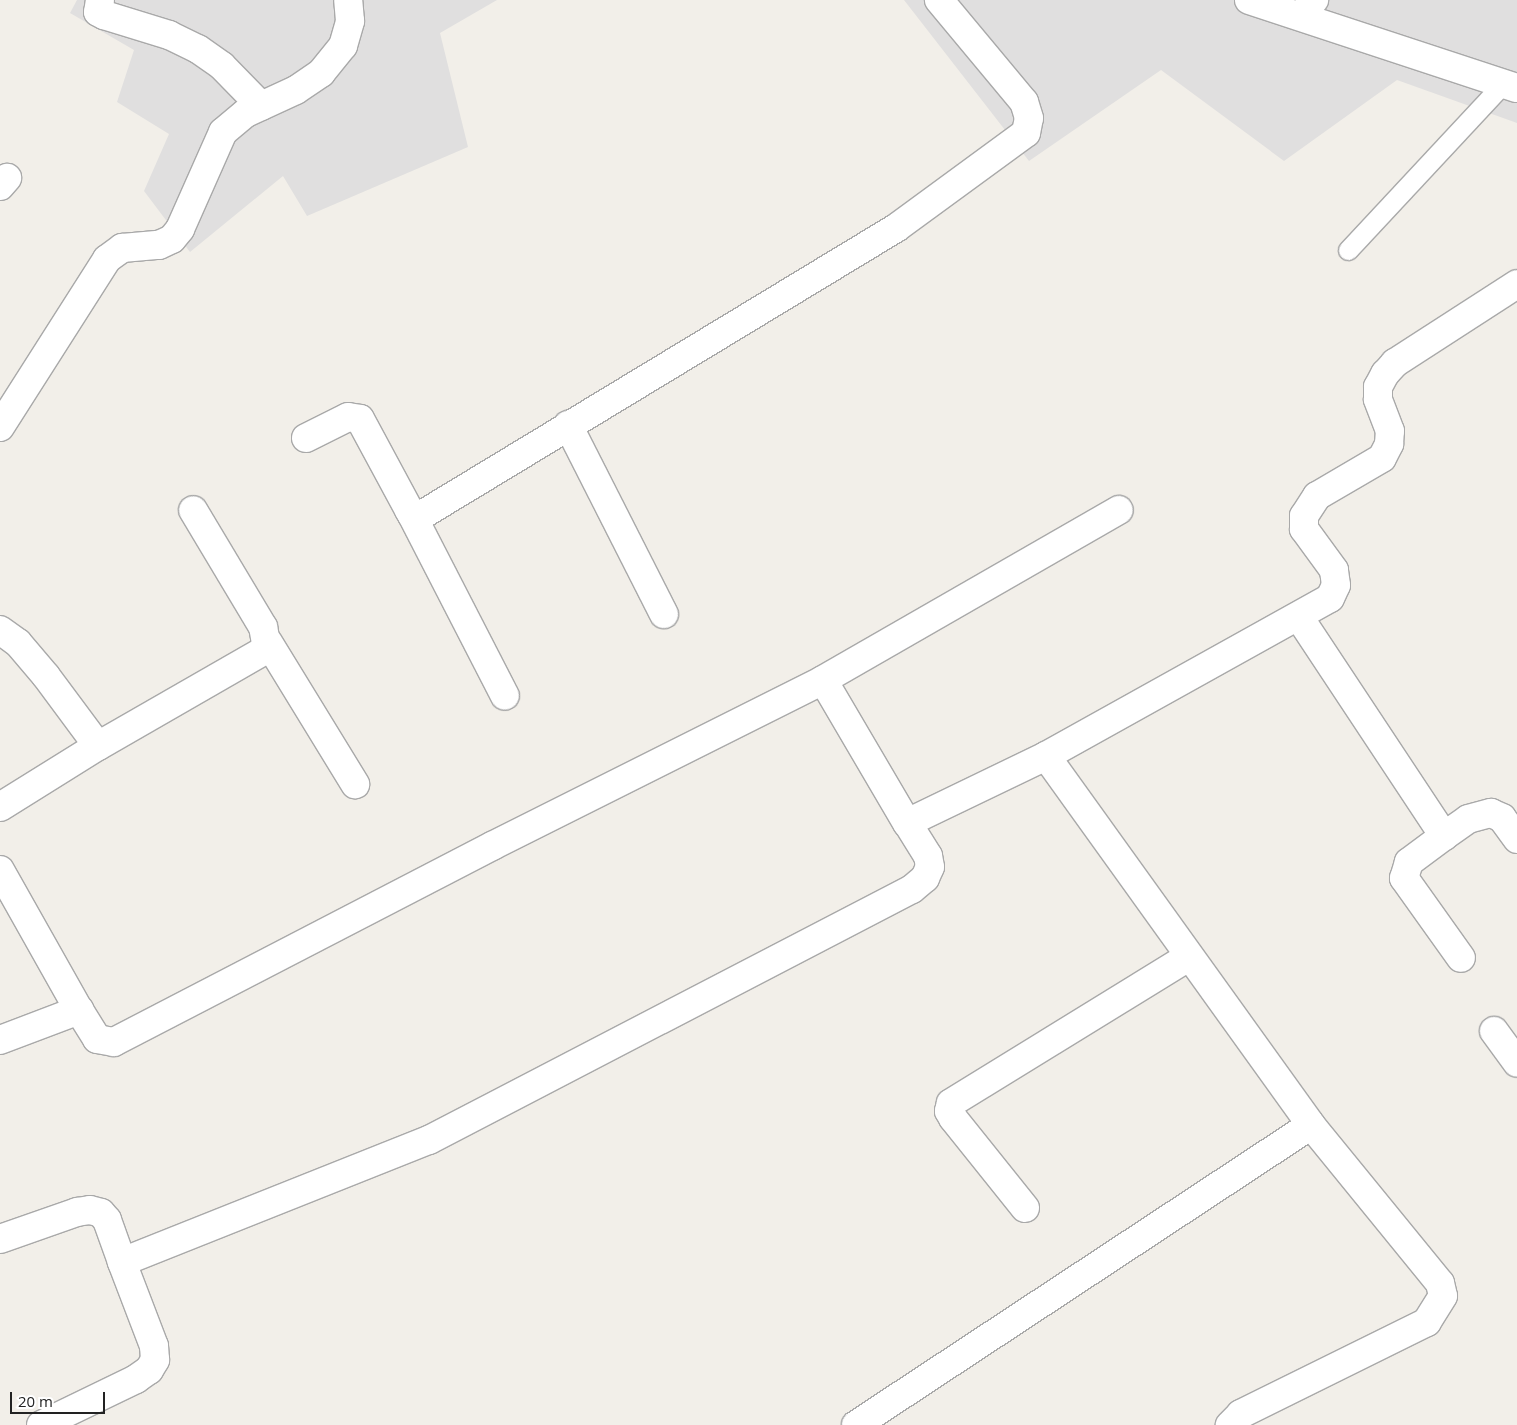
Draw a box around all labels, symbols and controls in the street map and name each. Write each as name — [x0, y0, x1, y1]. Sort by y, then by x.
scale bar — [12, 1382, 108, 1414]
text: 20 m — [18, 1391, 53, 1411]

